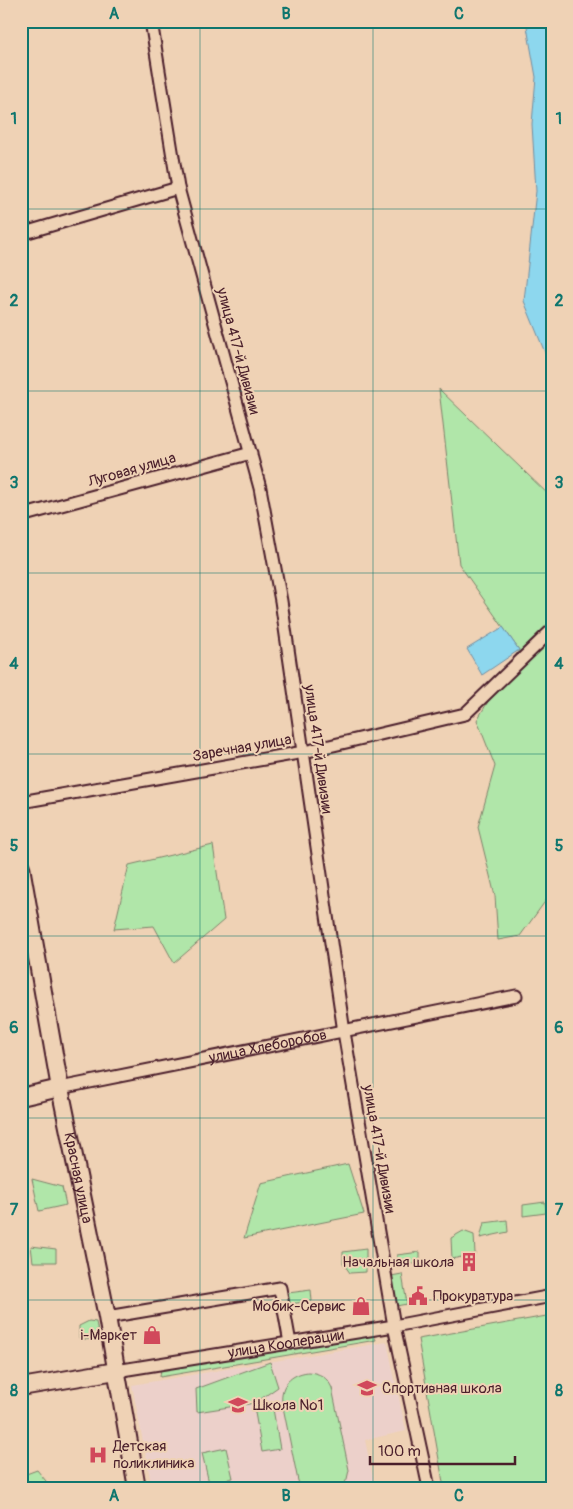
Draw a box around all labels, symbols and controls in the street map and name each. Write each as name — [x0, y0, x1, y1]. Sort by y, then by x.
text: A — [109, 4, 120, 24]
text: B — [281, 4, 291, 24]
text: C — [454, 4, 464, 24]
text: 1 — [11, 109, 17, 129]
text: 1 — [556, 109, 562, 129]
street label: улица 417-й Дивизии — [212, 285, 264, 417]
text: 2 — [10, 291, 19, 311]
text: 2 — [555, 291, 564, 311]
street label: Луговая улица — [85, 448, 178, 492]
text: 3 — [10, 473, 19, 493]
text: 3 — [555, 473, 564, 493]
text: 4 — [9, 654, 19, 674]
text: 4 — [554, 654, 564, 674]
street label: улица 417-й Дивизии — [299, 682, 337, 815]
street label: Заречная улица — [191, 730, 293, 766]
text: 5 — [10, 836, 19, 856]
text: 5 — [555, 836, 564, 856]
text: 6 — [9, 1018, 19, 1038]
text: 6 — [554, 1018, 564, 1038]
street label: улица Хлеборобов — [206, 1025, 328, 1067]
street label: улица 417-й Дивизии — [358, 1082, 400, 1215]
street label: Красная улица — [60, 1130, 97, 1225]
text: 7 — [10, 1200, 19, 1220]
text: 7 — [555, 1200, 564, 1220]
building icon: Начальная школа — [458, 1251, 480, 1273]
place label: Начальная школа — [342, 1253, 454, 1272]
public building icon: Прокуратура — [407, 1285, 429, 1307]
place label: Прокуратура — [433, 1287, 513, 1306]
shop icon: Мобик-Сервис — [350, 1295, 372, 1317]
place label: Мобик-Сервис — [252, 1297, 346, 1316]
shop icon: i-Маркет — [141, 1324, 163, 1346]
street label: улица Кооперации — [225, 1325, 346, 1362]
place label: i-Маркет — [80, 1326, 137, 1345]
school or university icon: Спортивная школа — [356, 1377, 378, 1399]
place label: Спортивная школа — [382, 1379, 502, 1398]
text: 8 — [10, 1381, 18, 1401]
text: 8 — [555, 1381, 563, 1401]
school or university icon: Школа №1 — [227, 1394, 249, 1416]
place label: Школа №1 — [253, 1396, 323, 1415]
scale bar — [370, 1434, 516, 1466]
place label: Детская поликлиника — [112, 1437, 194, 1473]
text: 100 m — [378, 1442, 421, 1461]
hospital icon: Детская поликлиника — [87, 1444, 109, 1466]
text: A — [109, 1486, 120, 1506]
text: B — [281, 1486, 291, 1506]
text: C — [454, 1486, 464, 1506]

